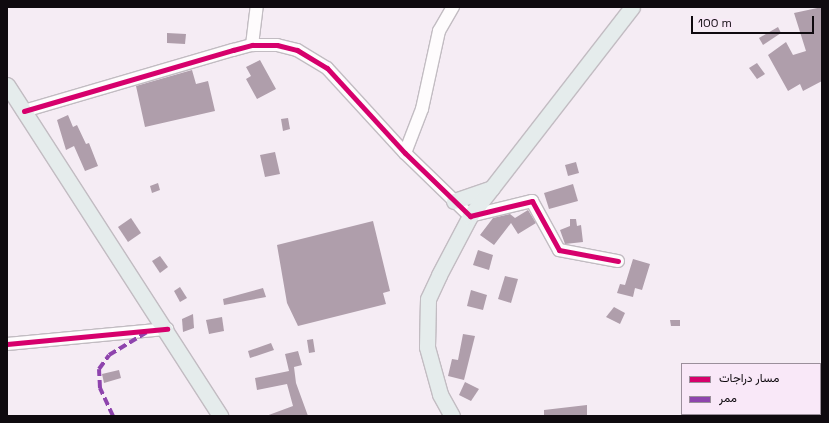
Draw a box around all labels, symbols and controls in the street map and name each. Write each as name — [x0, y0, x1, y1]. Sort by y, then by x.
scale bar — [693, 8, 816, 34]
text: 100 m — [698, 15, 732, 31]
legend — [681, 363, 821, 415]
text: مسار دراجات — [719, 370, 779, 386]
text: ممر — [719, 390, 737, 406]

